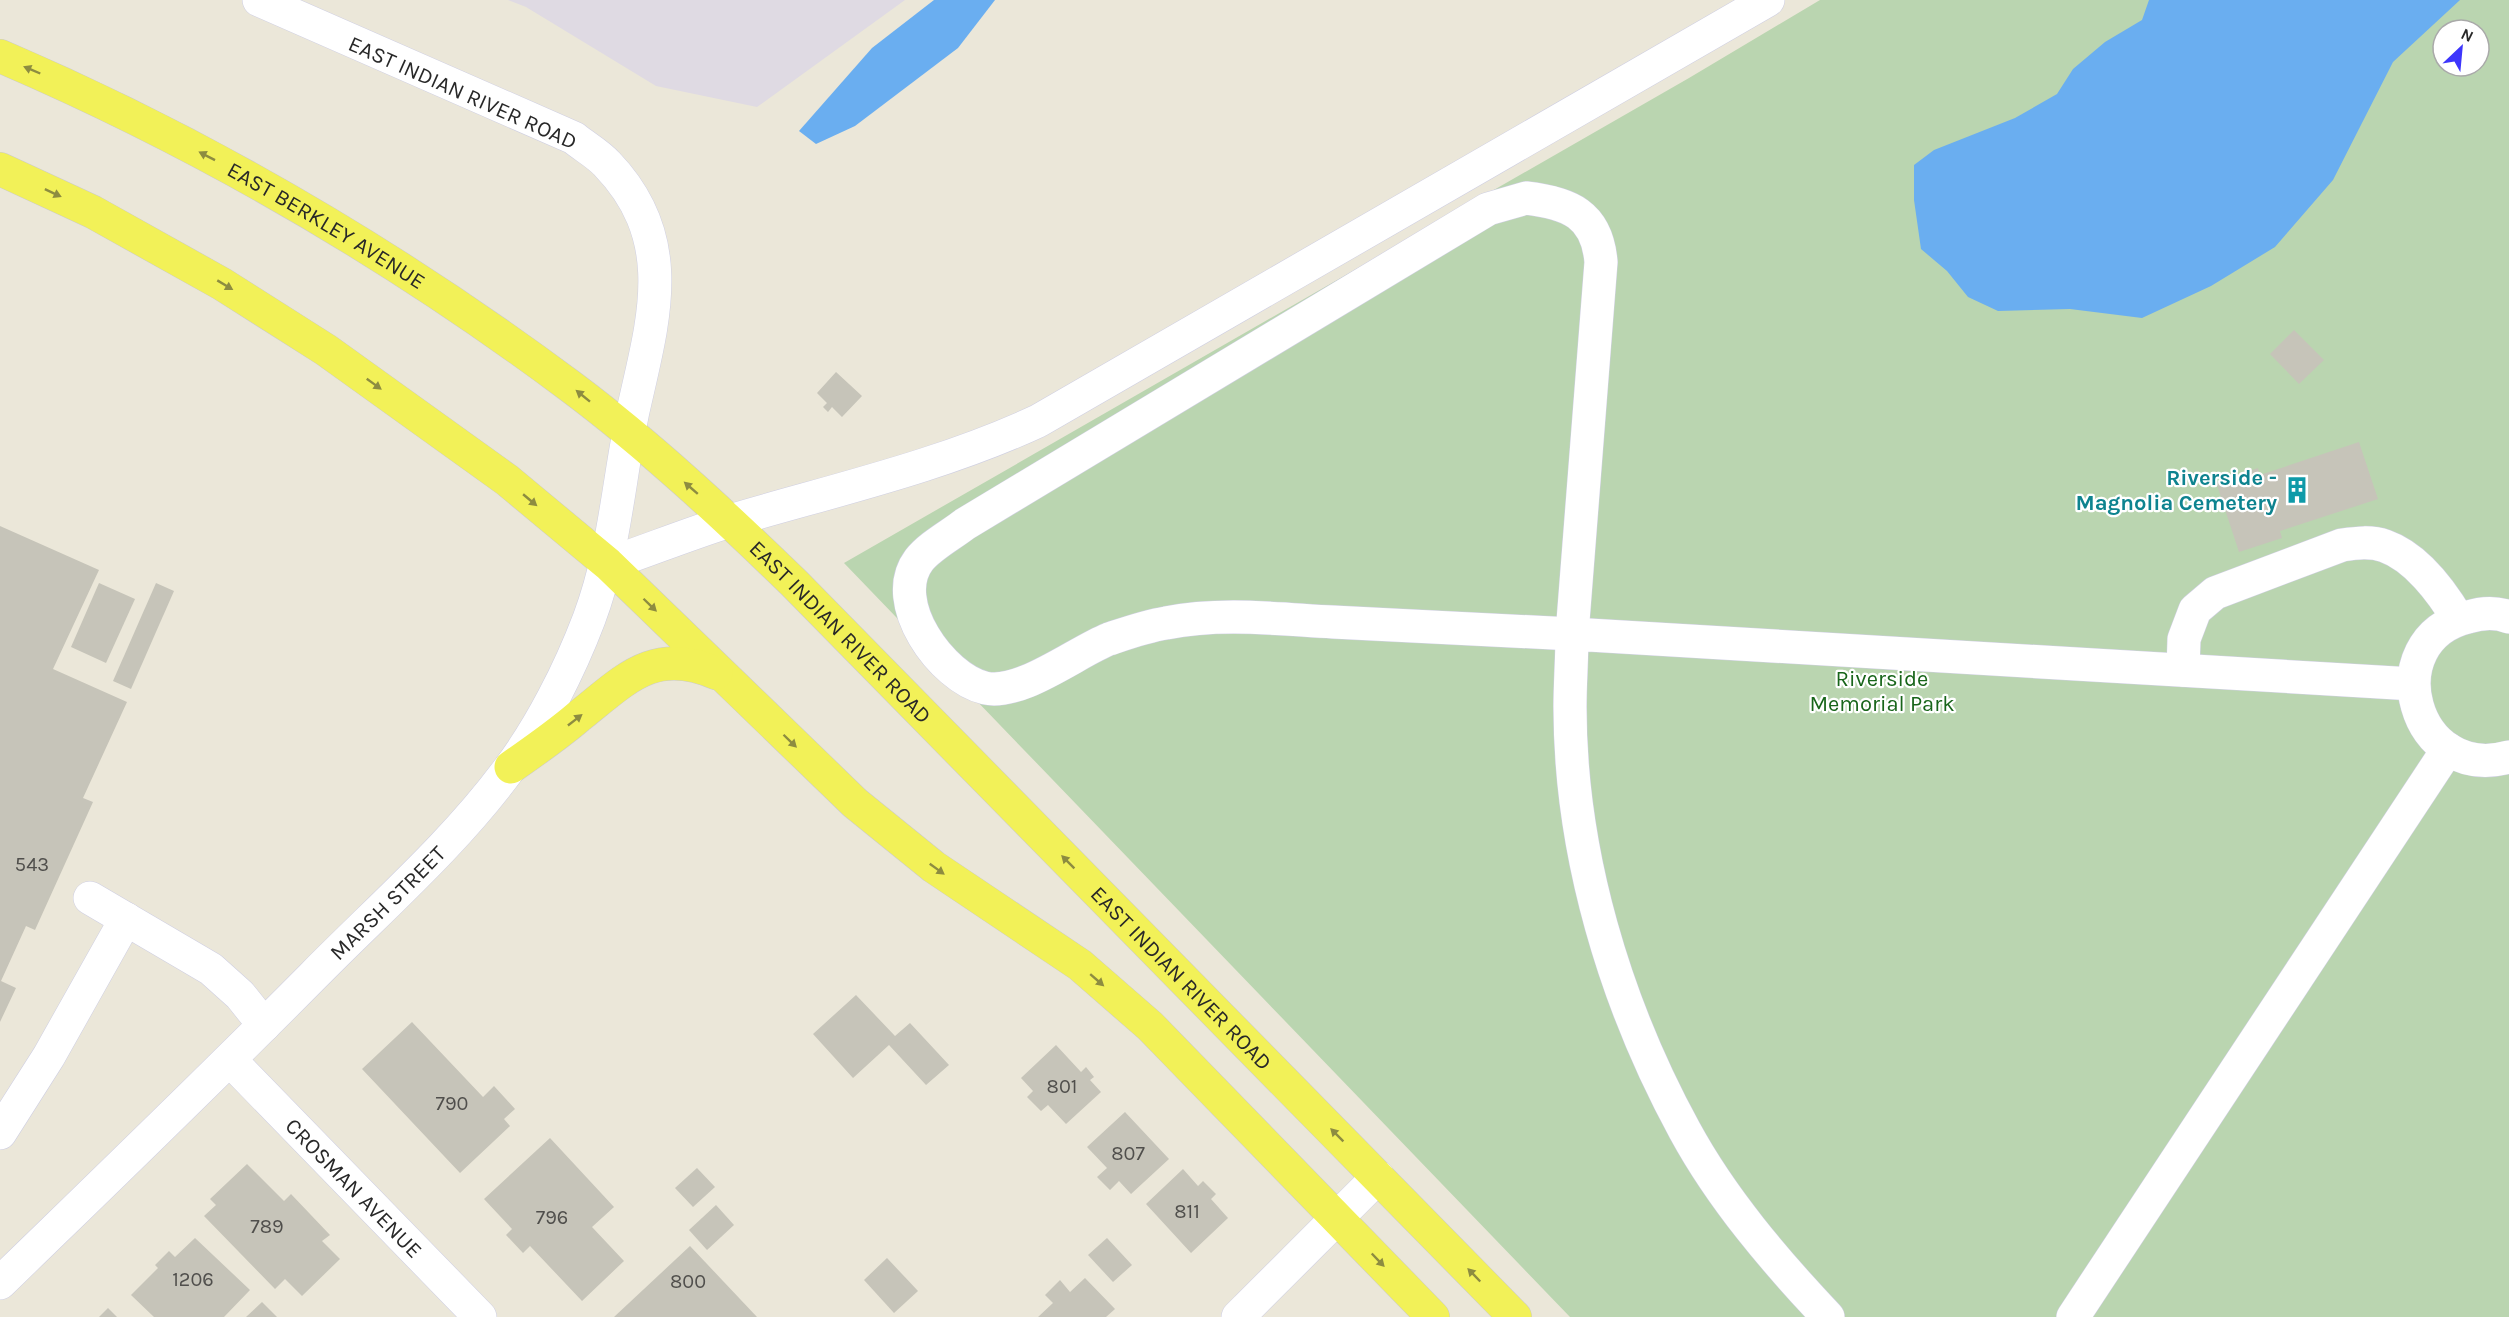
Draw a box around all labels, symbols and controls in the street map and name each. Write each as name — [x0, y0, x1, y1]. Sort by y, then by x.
north arrow — [2431, 18, 2491, 78]
text: N — [2458, 24, 2477, 46]
street label: EAST INDIAN RIVER ROAD — [344, 31, 581, 155]
one-way arrow — [23, 65, 41, 75]
one-way arrow — [199, 151, 216, 160]
street label: EAST BERKLEY AVENUE — [223, 157, 430, 295]
one-way arrow — [45, 189, 62, 198]
one-way arrow — [217, 280, 233, 291]
one-way arrow — [365, 378, 381, 390]
one-way arrow — [575, 390, 591, 403]
place label: Riverside - Magnolia Cemetery — [2075, 465, 2277, 516]
building icon: Riverside - Magnolia Cemetery — [2282, 475, 2312, 505]
one-way arrow — [683, 481, 699, 494]
one-way arrow — [523, 493, 538, 506]
street label: EAST INDIAN RIVER ROAD — [744, 535, 936, 729]
one-way arrow — [642, 598, 656, 612]
park label: Riverside Memorial Park — [1809, 666, 1955, 717]
one-way arrow — [567, 713, 583, 726]
one-way arrow — [782, 734, 797, 748]
street label: MARSH STREET — [325, 841, 451, 966]
house number: 543 — [15, 853, 49, 876]
one-way arrow — [1061, 854, 1075, 869]
one-way arrow — [929, 862, 944, 874]
street label: EAST INDIAN RIVER ROAD — [1085, 881, 1277, 1076]
one-way arrow — [1089, 973, 1104, 986]
house number: 801 — [1047, 1075, 1077, 1098]
house number: 790 — [436, 1092, 468, 1115]
street label: CROSMAN AVENUE — [280, 1113, 427, 1264]
one-way arrow — [1331, 1129, 1345, 1143]
house number: 807 — [1111, 1142, 1145, 1165]
house number: 811 — [1174, 1200, 1200, 1223]
house number: 796 — [536, 1206, 568, 1229]
house number: 789 — [250, 1215, 284, 1238]
one-way arrow — [1371, 1253, 1385, 1267]
house number: 1206 — [172, 1268, 214, 1291]
one-way arrow — [1467, 1269, 1481, 1283]
house number: 800 — [670, 1270, 706, 1293]

